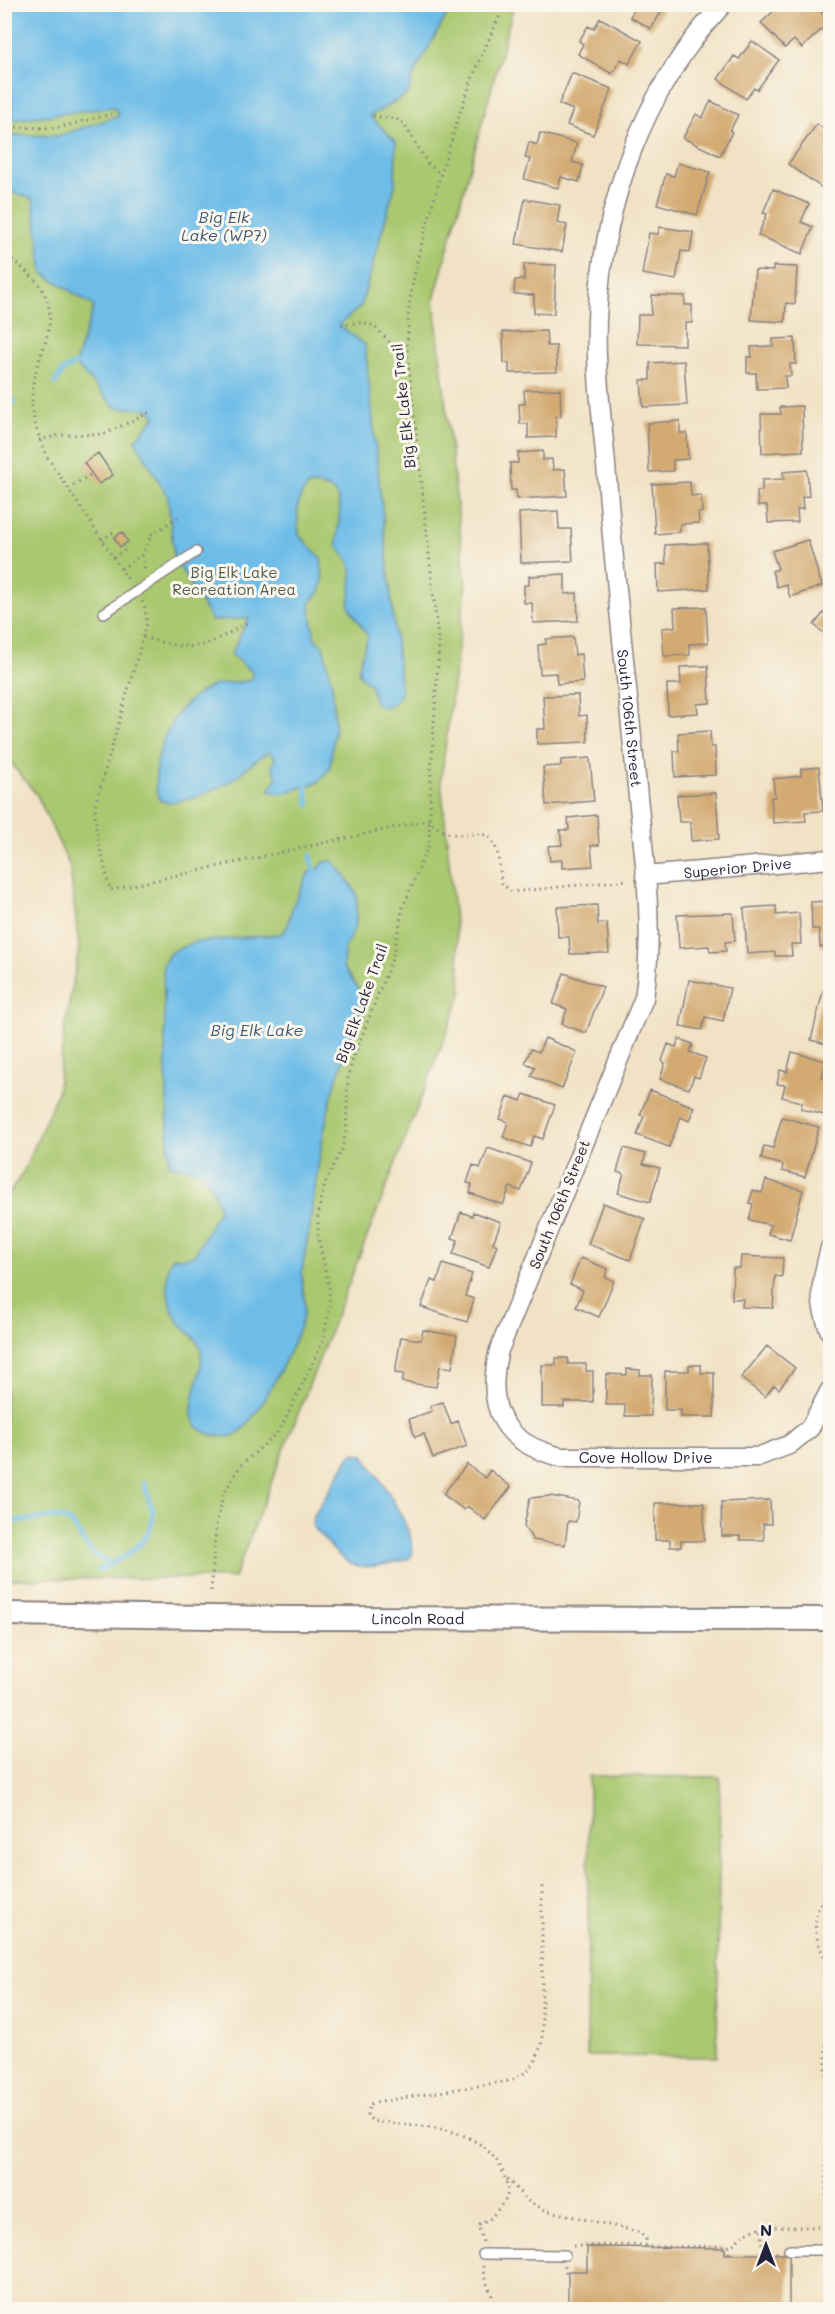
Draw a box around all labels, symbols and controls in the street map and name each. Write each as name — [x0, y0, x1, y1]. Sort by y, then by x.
water label: Big Elk Lake (WP7) — [181, 206, 267, 245]
street label: Big Elk Lake Trail — [387, 343, 419, 469]
park label: Big Elk Lake Recreation Area — [172, 562, 296, 599]
street label: South 106th Street — [613, 648, 647, 788]
street label: Superior Drive — [683, 853, 792, 882]
street label: Big Elk Lake Trail — [330, 941, 392, 1065]
water label: Big Elk Lake — [211, 1019, 303, 1040]
street label: South 106th Street — [524, 1136, 594, 1272]
street label: Cove Hollow Drive — [579, 1447, 712, 1467]
street label: Lincoln Road — [372, 1608, 464, 1628]
north arrow — [736, 2215, 796, 2275]
text: N — [760, 2219, 772, 2240]

